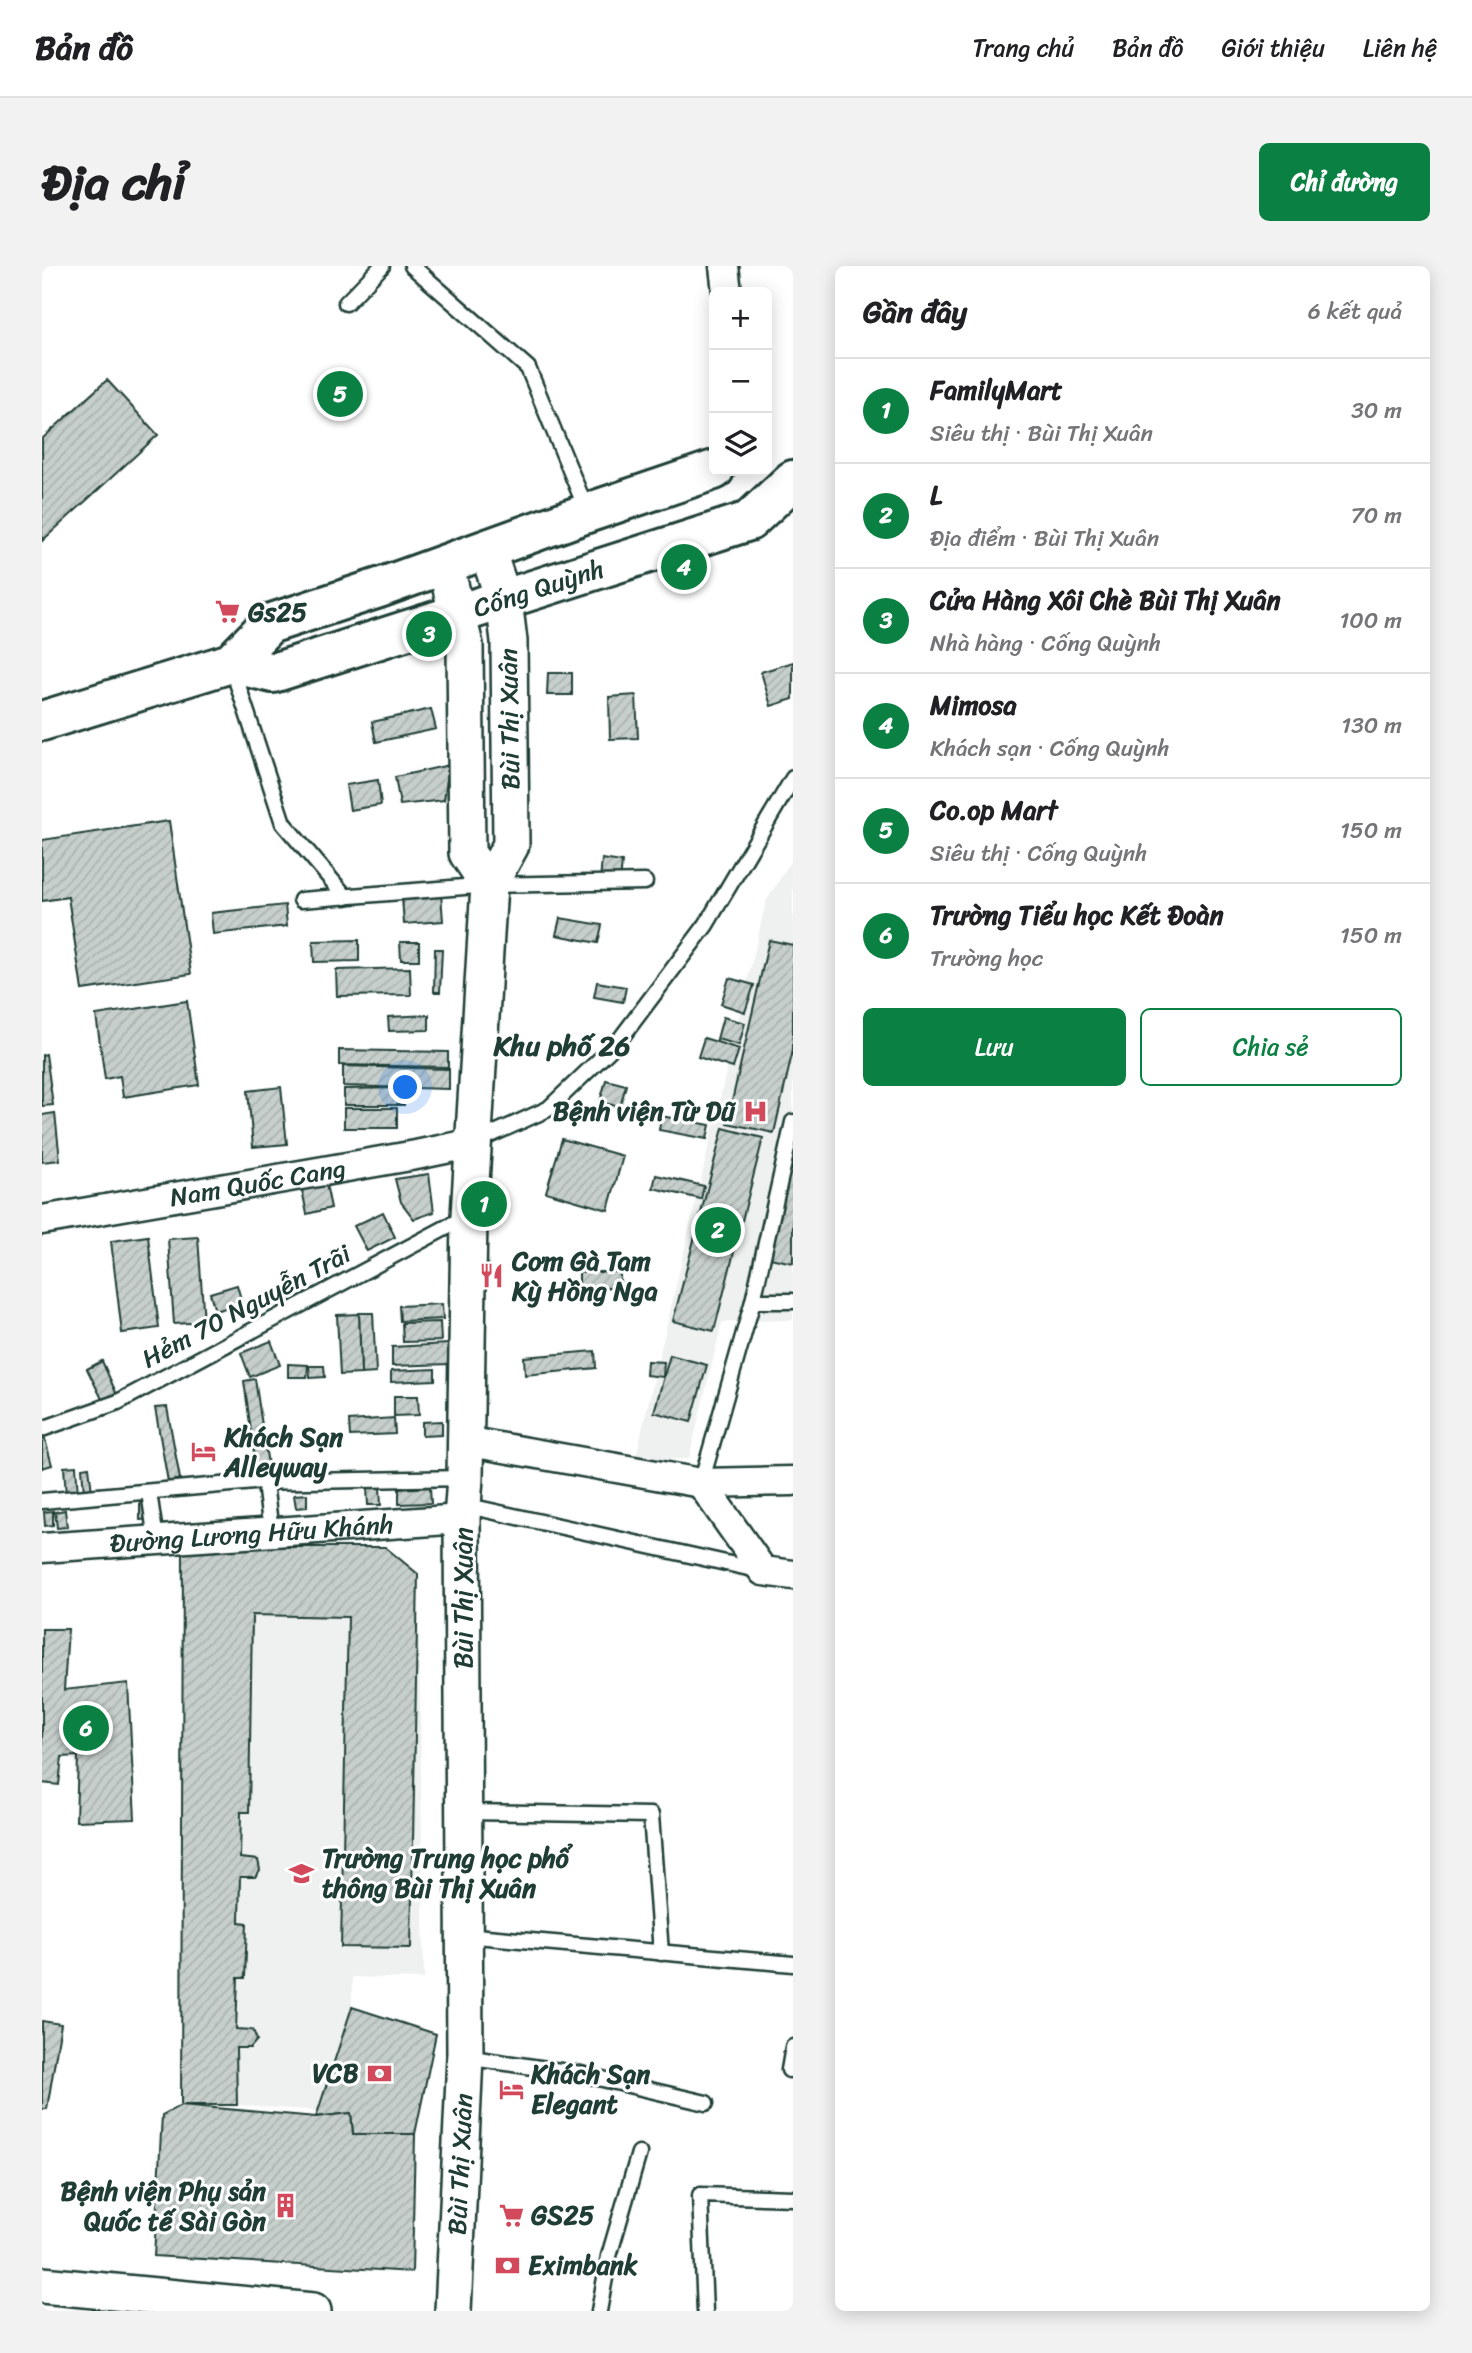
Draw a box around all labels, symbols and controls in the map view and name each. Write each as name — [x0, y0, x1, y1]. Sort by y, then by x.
text: Bản đồ — [35, 19, 133, 77]
text: Trang chủ — [972, 27, 1074, 69]
text: Bản đồ — [1112, 27, 1183, 69]
text: Giới thiệu — [1221, 27, 1325, 69]
text: Liên hệ — [1363, 27, 1437, 69]
text: Địa chỉ — [42, 139, 186, 226]
button: Chỉ đường — [1259, 143, 1430, 221]
text: Gần đây — [863, 285, 967, 339]
map controls — [709, 287, 772, 476]
button: + — [709, 287, 772, 350]
text: 6 kết quả — [1308, 291, 1402, 332]
button: − — [709, 350, 772, 413]
text: FamilyMart — [930, 367, 1062, 413]
pin: 5 — [317, 368, 363, 420]
text: 1 — [881, 390, 891, 431]
text: 30 m — [1351, 390, 1402, 431]
button: layers — [709, 413, 772, 476]
text: Siêu thị · Bùi Thị Xuân — [930, 413, 1153, 454]
text: L — [930, 472, 942, 518]
text: 2 — [879, 495, 893, 536]
text: 70 m — [1351, 495, 1402, 536]
text: Địa điểm · Bùi Thị Xuân — [930, 518, 1159, 559]
pin: 4 — [661, 541, 707, 593]
street label: Cống Quỳnh — [467, 546, 610, 631]
text: Cửa Hàng Xôi Chè Bùi Thị Xuân — [930, 577, 1281, 623]
place label: Gs25 — [248, 589, 307, 635]
supermarket icon: Gs25 — [214, 598, 242, 626]
text: 3 — [880, 600, 892, 641]
text: 100 m — [1339, 600, 1402, 641]
pin: 3 — [406, 608, 452, 660]
text: Nhà hàng · Cống Quỳnh — [930, 623, 1161, 664]
street label: Bùi Thị Xuân — [485, 648, 533, 790]
text: Mimosa — [930, 682, 1017, 728]
text: 4 — [879, 705, 893, 746]
text: 130 m — [1341, 705, 1402, 746]
text: Khách sạn · Cống Quỳnh — [930, 728, 1169, 769]
text: Co.op Mart — [930, 787, 1057, 833]
text: 5 — [879, 810, 893, 851]
text: 150 m — [1340, 810, 1402, 851]
text: Siêu thị · Cống Quỳnh — [930, 833, 1147, 874]
text: Trường Tiểu học Kết Đoàn — [930, 892, 1224, 938]
text: 6 — [879, 915, 893, 956]
text: 150 m — [1340, 915, 1402, 956]
text: Trường học — [930, 938, 1043, 979]
button: Lưu — [863, 1008, 1126, 1086]
button: Chia sẻ — [1140, 1008, 1402, 1086]
district label: Khu phố 26 — [492, 1021, 631, 1070]
your location — [388, 1070, 422, 1104]
place label: Bệnh viện Từ Dũ — [553, 1088, 736, 1134]
hospital icon: Bệnh viện Từ Dũ — [741, 1097, 769, 1125]
street label: Nam Quốc Cang — [166, 1145, 349, 1220]
pin: 1 — [461, 1178, 507, 1230]
pin: 2 — [695, 1204, 741, 1256]
street label: Hẻm 70 Nguyễn Trãi — [133, 1231, 360, 1381]
place label: Cơm Gà Tam Kỳ Hồng Nga — [511, 1238, 658, 1314]
restaurant icon: Cơm Gà Tam Kỳ Hồng Nga — [478, 1262, 506, 1290]
place label: Khách Sạn Alleyway — [223, 1414, 343, 1490]
hotel icon: Khách Sạn Alleyway — [190, 1438, 218, 1466]
street label: Đường Lương Hữu Khánh — [108, 1501, 395, 1566]
street label: Bùi Thị Xuân — [440, 1527, 486, 1669]
pin: 6 — [63, 1702, 109, 1754]
place label: Trường Trung học phổ thông Bùi Thị Xuân — [322, 1835, 574, 1911]
school or university icon: Trường Trung học phổ thông Bùi Thị Xuân — [288, 1859, 316, 1887]
place label: VCB — [312, 2050, 359, 2096]
place label: Khách Sạn Elegant — [530, 2051, 650, 2127]
bank icon: VCB — [365, 2059, 393, 2087]
hotel icon: Khách Sạn Elegant — [497, 2075, 525, 2103]
street label: Bùi Thị Xuân — [434, 2092, 486, 2236]
place label: Bệnh viện Phụ sản Quốc tế Sài Gòn — [61, 2168, 266, 2244]
building icon: Bệnh viện Phụ sản Quốc tế Sài Gòn — [272, 2192, 300, 2220]
place label: GS25 — [531, 2192, 595, 2238]
supermarket icon: GS25 — [497, 2201, 525, 2229]
place label: Eximbank — [528, 2242, 638, 2288]
bank icon: Eximbank — [494, 2251, 522, 2279]

